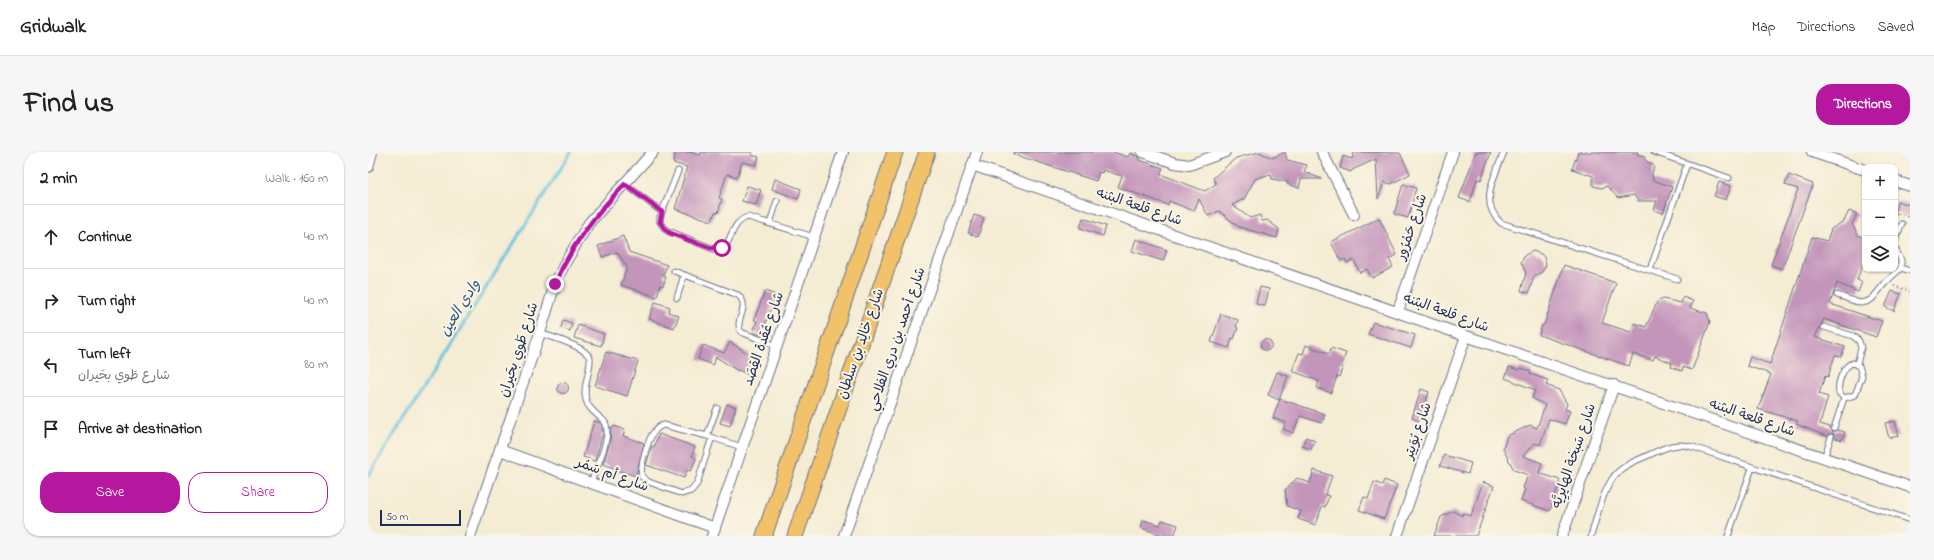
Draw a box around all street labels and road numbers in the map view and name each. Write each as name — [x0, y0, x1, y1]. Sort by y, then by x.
street label: شارع قلعة البثنه — [1093, 182, 1185, 232]
street label: شارع حَمْرُور — [1390, 191, 1433, 264]
street label: شارع أحمد بن دري الفلاحي — [863, 264, 932, 414]
street label: شارع خالِد بن سلطان — [832, 286, 890, 402]
street label: شارع قلعة البثنه — [1400, 288, 1492, 338]
street label: شارع عُقدة القِصَد — [738, 289, 790, 389]
street label: شارع طَوي بحَيران — [494, 300, 544, 400]
street label: شارع قلعة البثنه — [1706, 393, 1798, 443]
street label: شارع بُوَيتِر — [1398, 400, 1438, 463]
street label: شارع سَبخة الهايرِيَّه — [1546, 401, 1602, 511]
street label: شارع أم سَمُر — [572, 452, 651, 498]

